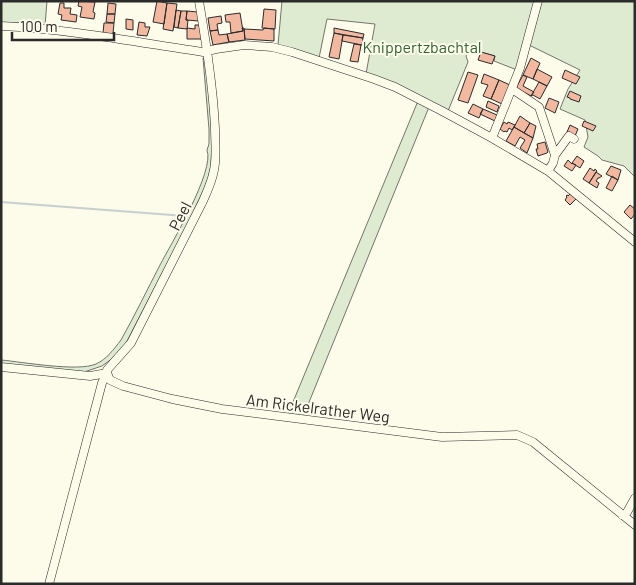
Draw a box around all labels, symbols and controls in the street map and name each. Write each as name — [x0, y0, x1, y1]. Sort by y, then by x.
scale bar — [12, 10, 115, 42]
text: 100 m — [20, 17, 58, 35]
park label: Knippertzbachtal — [362, 37, 482, 56]
street label: Peel — [164, 198, 195, 233]
street label: Am Rickelrather Weg — [245, 389, 391, 426]

